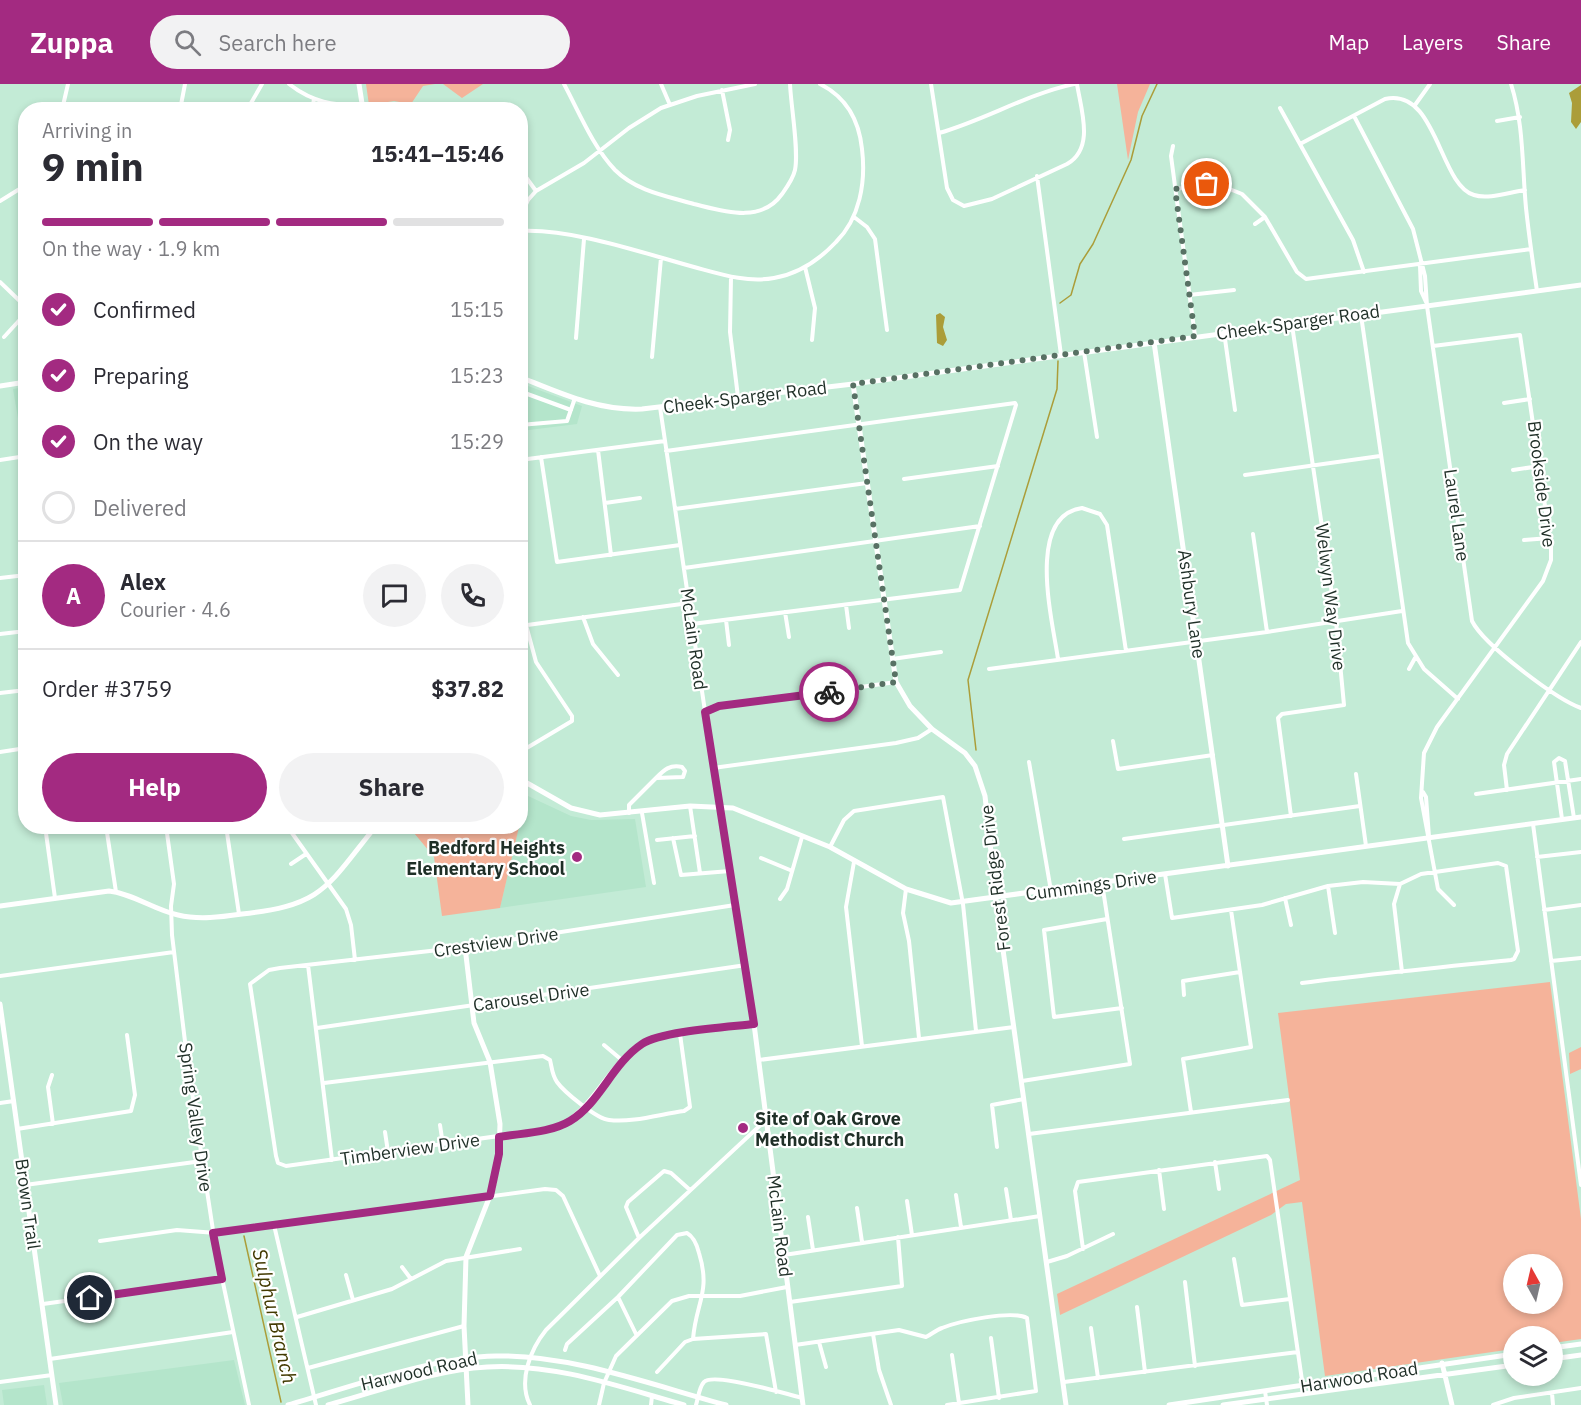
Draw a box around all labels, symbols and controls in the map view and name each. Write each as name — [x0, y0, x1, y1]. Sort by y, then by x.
search box — [150, 15, 570, 69]
text: Zuppa — [30, 24, 114, 61]
icon: search — [171, 26, 204, 59]
text: Search here — [219, 28, 336, 57]
text: Map — [1329, 28, 1369, 56]
text: Layers — [1402, 28, 1464, 56]
text: Share — [1497, 28, 1551, 56]
text: Arriving in — [42, 117, 132, 144]
text: 15:41–15:46 — [371, 139, 504, 168]
text: 9 min — [42, 141, 144, 192]
pin — [1181, 158, 1232, 209]
icon: bag — [1190, 167, 1223, 200]
text: On the way · 1.9 km — [42, 235, 220, 262]
icon: check — [42, 293, 75, 326]
text: Confirmed — [93, 295, 196, 324]
text: 15:15 — [450, 296, 504, 323]
street label: Cheek-Sparger Road — [1215, 299, 1381, 345]
icon: check — [42, 359, 75, 392]
text: Preparing — [93, 361, 188, 390]
text: 15:23 — [450, 362, 504, 389]
street label: Cheek-Sparger Road — [662, 376, 828, 418]
street label: Brookside Drive — [1523, 419, 1561, 549]
icon: check — [42, 425, 75, 458]
text: On the way — [93, 427, 203, 456]
text: 15:29 — [450, 428, 504, 455]
street label: Laurel Lane — [1439, 467, 1475, 563]
text: Delivered — [93, 493, 187, 522]
street label: Welwyn Way Drive — [1311, 522, 1351, 672]
street label: Ashbury Lane — [1173, 548, 1211, 660]
button: chat — [363, 564, 426, 627]
button: phone — [441, 564, 504, 627]
text: Alex — [120, 567, 166, 596]
text: A — [66, 581, 81, 610]
street label: McLain Road — [675, 587, 713, 691]
text: Courier · 4.6 — [120, 596, 231, 623]
courier — [799, 662, 859, 722]
text: Order #3759 — [42, 674, 172, 703]
text: $37.82 — [431, 674, 504, 703]
icon: bike — [813, 676, 846, 709]
button: Help — [42, 753, 267, 822]
button: Share — [279, 753, 504, 822]
street label: Forest Ridge Drive — [975, 804, 1015, 952]
place label: Bedford Heights Elementary School — [406, 836, 566, 880]
marker: Bedford Heights Elementary School — [570, 850, 584, 864]
street label: Cummings Drive — [1024, 864, 1158, 906]
street label: Crestview Drive — [432, 922, 560, 962]
street label: Carousel Drive — [471, 977, 591, 1017]
street label: Spring Valley Drive — [174, 1041, 218, 1193]
place label: Site of Oak Grove Methodist Church — [755, 1107, 904, 1151]
marker: Site of Oak Grove Methodist Church — [736, 1121, 750, 1135]
street label: Timberview Drive — [339, 1128, 481, 1170]
street label: Brown Trail — [10, 1157, 46, 1251]
street label: McLain Road — [762, 1174, 798, 1278]
water label: Sulphur Branch — [246, 1246, 304, 1386]
north arrow — [1503, 1254, 1563, 1314]
map controls — [1503, 1254, 1563, 1386]
pin — [64, 1272, 115, 1323]
icon: home — [73, 1281, 106, 1314]
button: layers — [1503, 1326, 1563, 1386]
street label: Harwood Road — [358, 1346, 480, 1396]
street label: Harwood Road — [1298, 1356, 1420, 1398]

